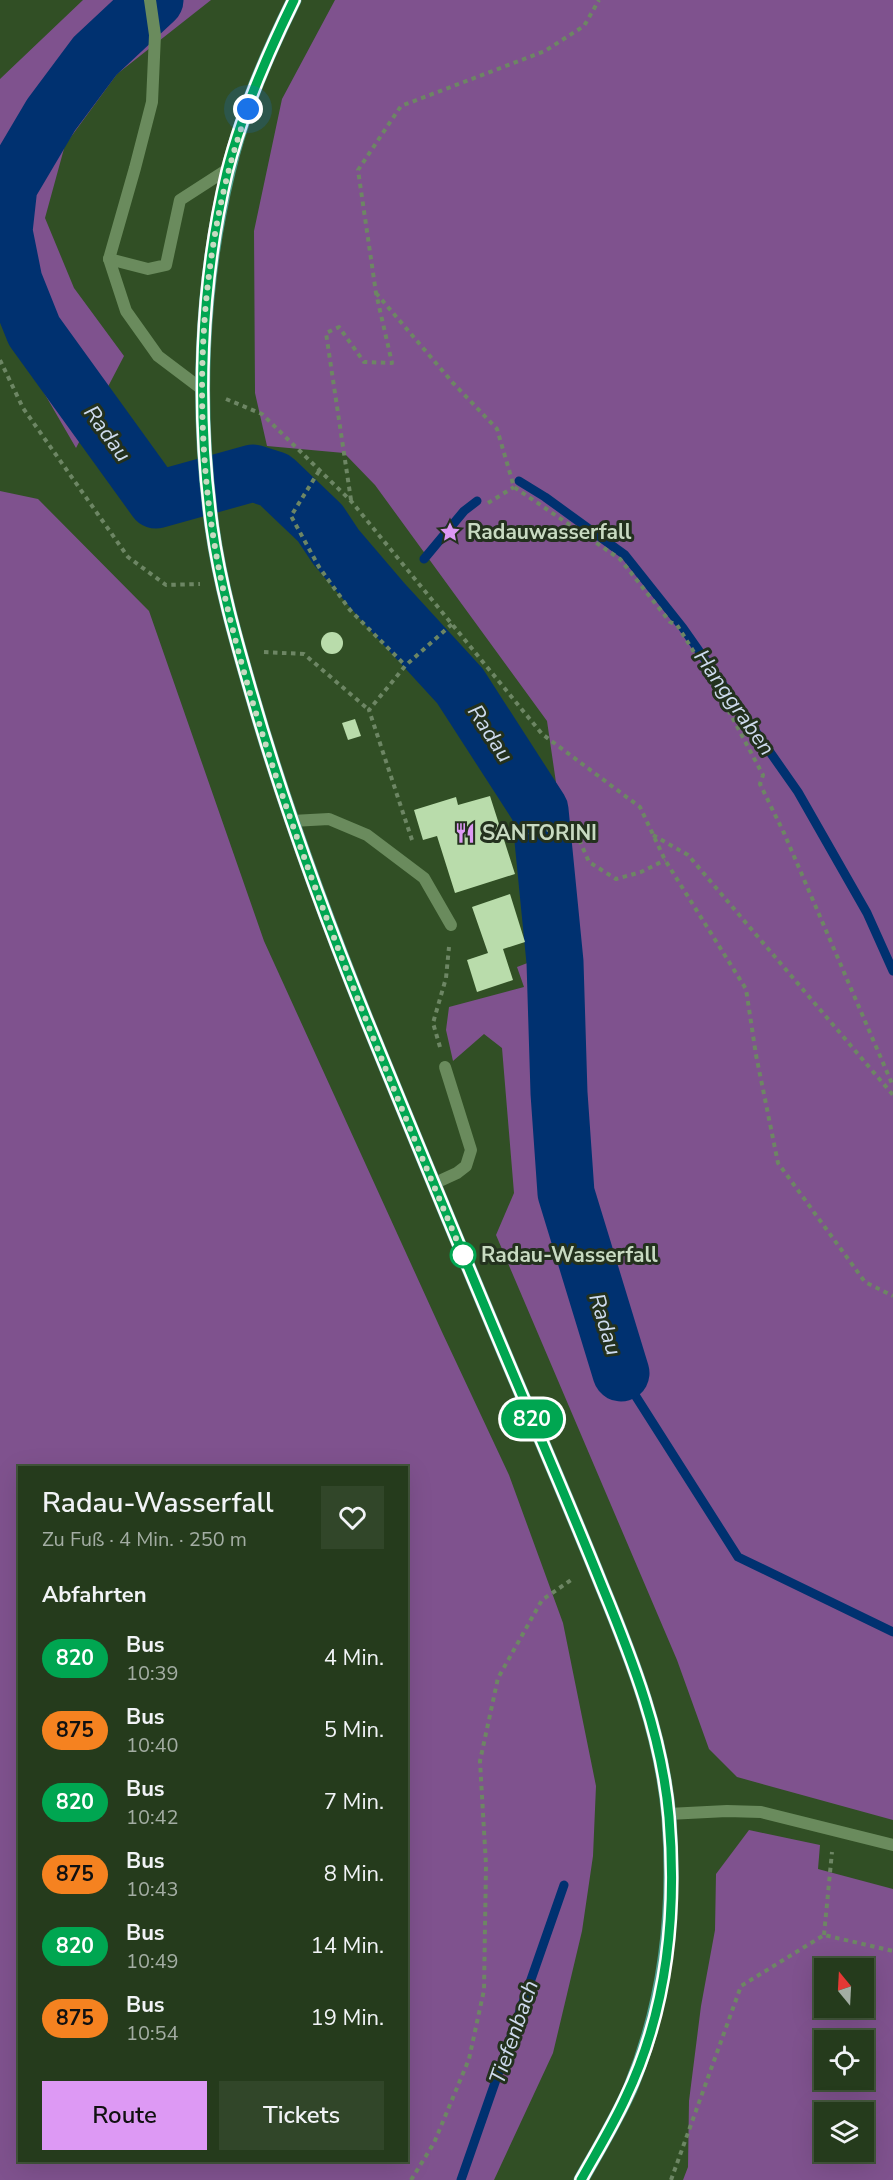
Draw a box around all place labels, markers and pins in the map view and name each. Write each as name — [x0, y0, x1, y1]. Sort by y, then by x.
place label: Radauwasserfall — [467, 518, 632, 546]
place icon: Radauwasserfall — [438, 520, 462, 544]
place label: SANTORINI — [482, 819, 597, 847]
restaurant icon: SANTORINI — [453, 821, 477, 845]
place label: Radau-Wasserfall — [481, 1241, 658, 1269]
marker: Radau-Wasserfall — [450, 1242, 476, 1268]

